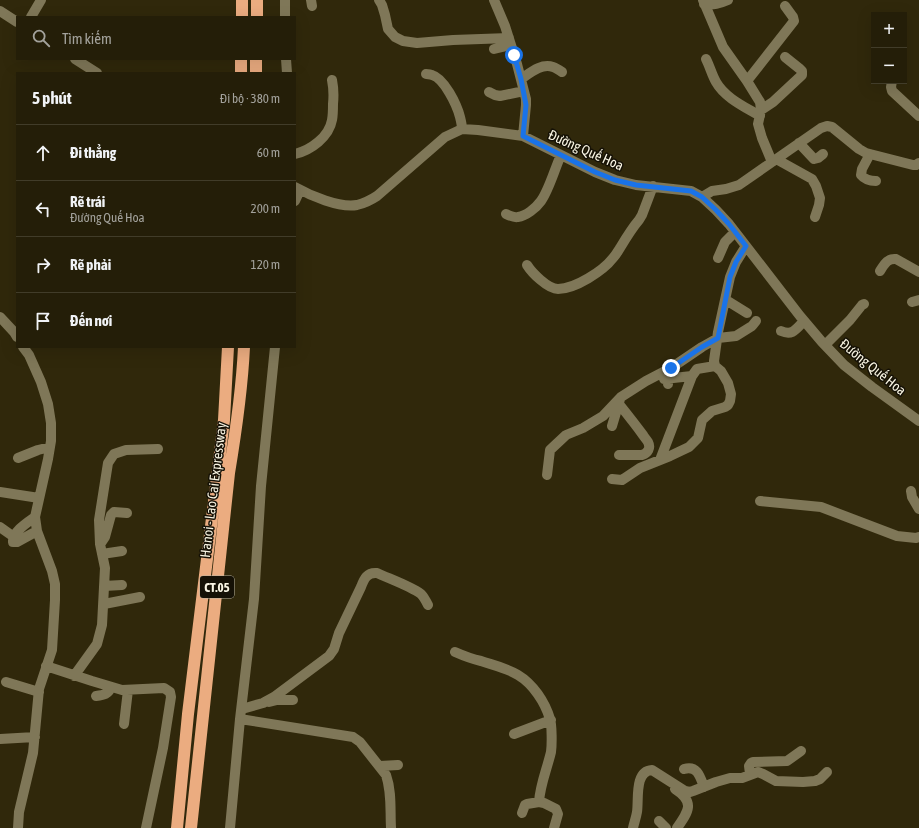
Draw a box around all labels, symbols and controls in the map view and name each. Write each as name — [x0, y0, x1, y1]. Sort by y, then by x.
map controls — [871, 12, 907, 84]
button: + — [871, 12, 907, 48]
search box — [16, 16, 296, 60]
icon: search — [30, 27, 52, 49]
text: Tìm kiếm — [62, 30, 112, 47]
route start — [505, 46, 523, 64]
button: − — [871, 48, 907, 84]
text: 5 phút — [32, 88, 72, 108]
text: Đi bộ · 380 m — [220, 91, 280, 106]
street label: Đường Quế Hoa — [546, 125, 626, 174]
icon: ahead — [32, 142, 54, 164]
text: Đi thẳng — [70, 144, 116, 161]
text: 60 m — [257, 145, 280, 160]
text: Rẽ trái — [70, 193, 105, 210]
icon: left — [32, 198, 54, 220]
text: 200 m — [251, 201, 280, 216]
text: Đường Quế Hoa — [70, 210, 145, 225]
icon: right — [32, 254, 54, 276]
text: Rẽ phải — [70, 256, 111, 273]
text: 120 m — [251, 257, 280, 272]
icon: arrive — [32, 310, 54, 332]
text: Đến nơi — [70, 312, 112, 329]
street label: Đường Quế Hoa — [837, 335, 910, 399]
route end — [662, 359, 680, 377]
street label: Hanoi - Lao Cai Expressway — [197, 421, 229, 559]
road number: CT.05 — [200, 576, 234, 598]

